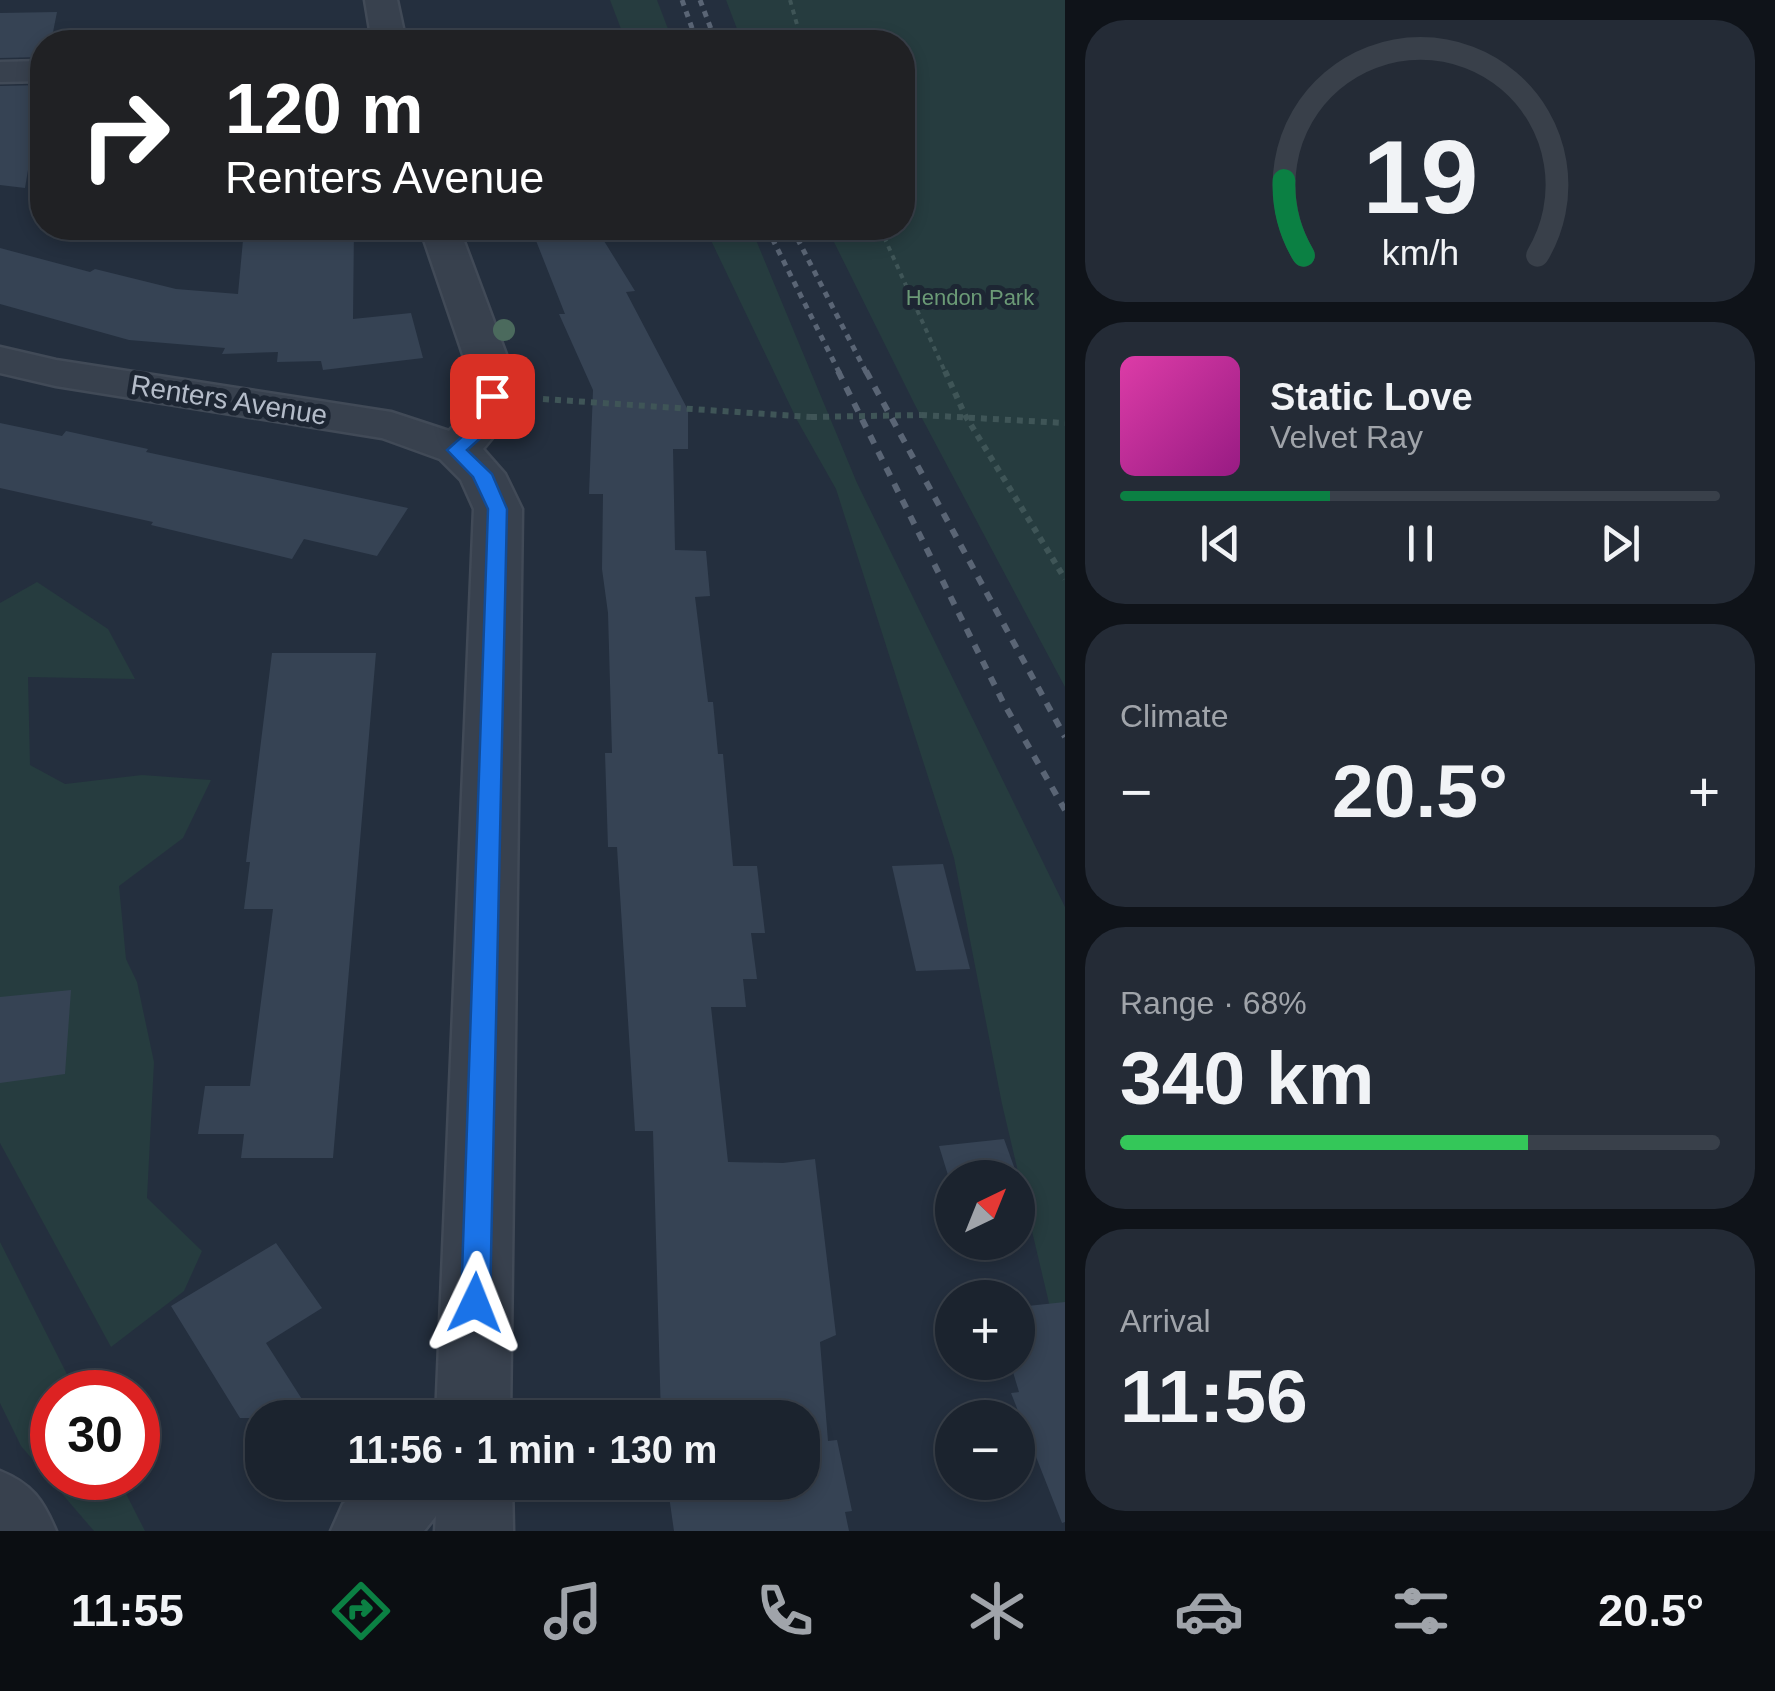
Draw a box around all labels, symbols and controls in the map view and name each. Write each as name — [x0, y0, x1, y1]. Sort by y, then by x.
icon: right — [60, 70, 190, 200]
text: 120 m — [225, 70, 423, 148]
text: 19 — [1362, 119, 1478, 235]
text: Renters Avenue — [225, 152, 544, 203]
text: km/h — [1381, 233, 1459, 273]
park label: Hendon Park — [906, 285, 1035, 310]
pin — [450, 354, 535, 439]
street label: Renters Avenue — [128, 369, 330, 431]
icon: arrive — [465, 369, 520, 424]
text: Static Love — [1270, 376, 1473, 418]
text: Velvet Ray — [1270, 419, 1423, 455]
icon: previous — [1193, 516, 1248, 571]
icon: pause — [1393, 516, 1448, 571]
icon: next — [1593, 516, 1648, 571]
text: Climate — [1120, 698, 1228, 734]
text: 20.5° — [1332, 749, 1508, 833]
text: − — [1120, 761, 1152, 823]
text: + — [1688, 761, 1720, 823]
text: Range · 68% — [1120, 985, 1307, 1021]
text: 340 km — [1120, 1036, 1374, 1120]
north arrow — [935, 1160, 1035, 1260]
map controls — [935, 1160, 1035, 1500]
position arrow — [423, 1251, 527, 1355]
button: + — [935, 1280, 1035, 1380]
text: Arrival — [1120, 1303, 1211, 1339]
text: 11:56 — [1120, 1354, 1308, 1438]
speed limit sign: 30 — [30, 1370, 160, 1500]
button: − — [935, 1400, 1035, 1500]
text: 11:56 · 1 min · 130 m — [348, 1429, 717, 1471]
icon: directions — [326, 1576, 396, 1646]
icon: music — [538, 1576, 608, 1646]
icon: phone — [750, 1576, 820, 1646]
icon: climate — [962, 1576, 1032, 1646]
icon: car — [1174, 1576, 1244, 1646]
icon: filters — [1386, 1576, 1456, 1646]
text: 11:55 — [71, 1585, 184, 1636]
text: 20.5° — [1598, 1585, 1704, 1636]

